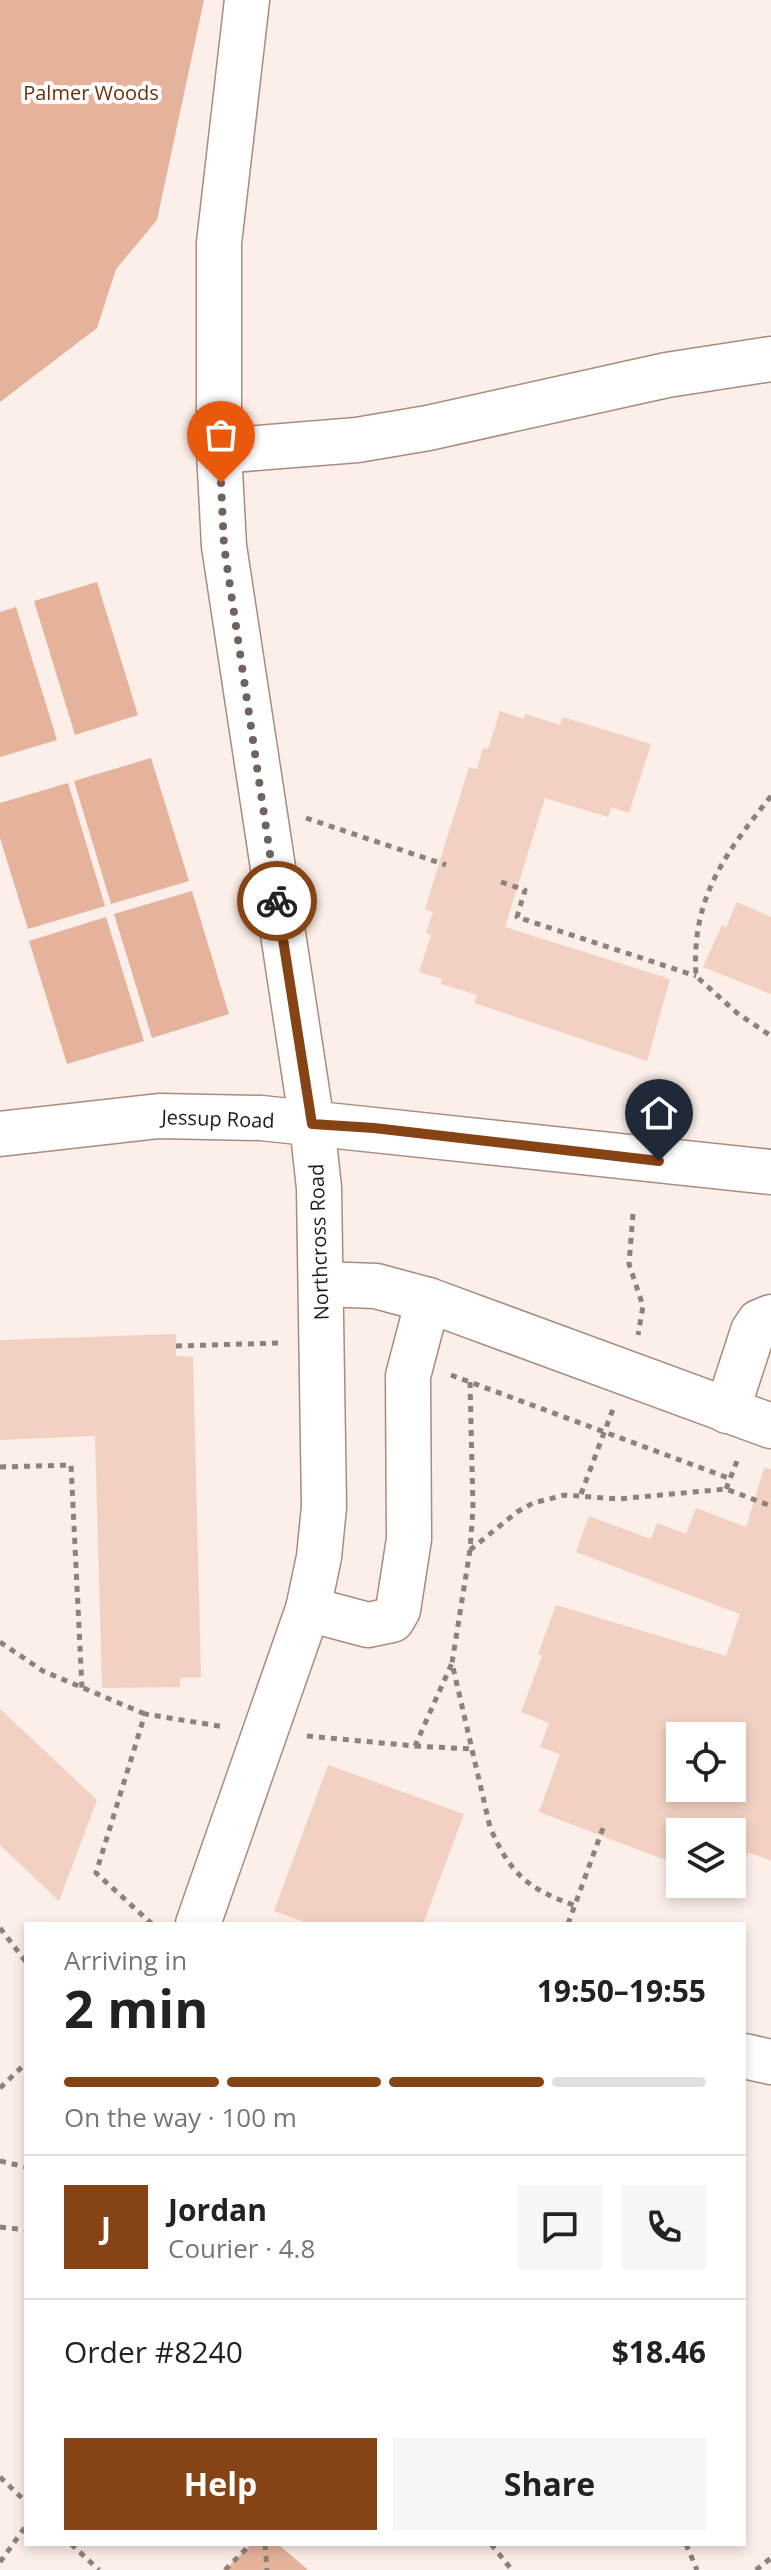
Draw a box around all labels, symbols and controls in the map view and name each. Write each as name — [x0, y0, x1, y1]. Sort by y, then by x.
park label: Palmer Woods — [23, 79, 159, 106]
pin — [187, 401, 255, 483]
icon: bag — [199, 413, 243, 457]
courier — [237, 861, 317, 941]
icon: bike — [255, 879, 299, 923]
pin — [625, 1079, 693, 1161]
icon: home — [637, 1091, 681, 1135]
street label: Jessup Road — [159, 1103, 275, 1134]
street label: Northcross Road — [302, 1163, 335, 1321]
map controls — [666, 1722, 746, 1898]
button: locate — [666, 1722, 746, 1802]
button: layers — [666, 1818, 746, 1898]
text: Arriving in — [64, 1942, 187, 1978]
text: 19:50–19:55 — [537, 1970, 706, 2011]
text: 2 min — [64, 1972, 208, 2043]
text: On the way · 100 m — [64, 2099, 297, 2135]
button: chat — [518, 2185, 602, 2269]
button: phone — [622, 2185, 706, 2269]
text: Jordan — [168, 2189, 267, 2230]
text: J — [101, 2207, 111, 2248]
text: Courier · 4.8 — [168, 2230, 315, 2266]
text: Order #8240 — [64, 2331, 243, 2372]
text: $18.46 — [612, 2331, 706, 2372]
button: Help — [64, 2438, 377, 2530]
button: Share — [393, 2438, 706, 2530]

